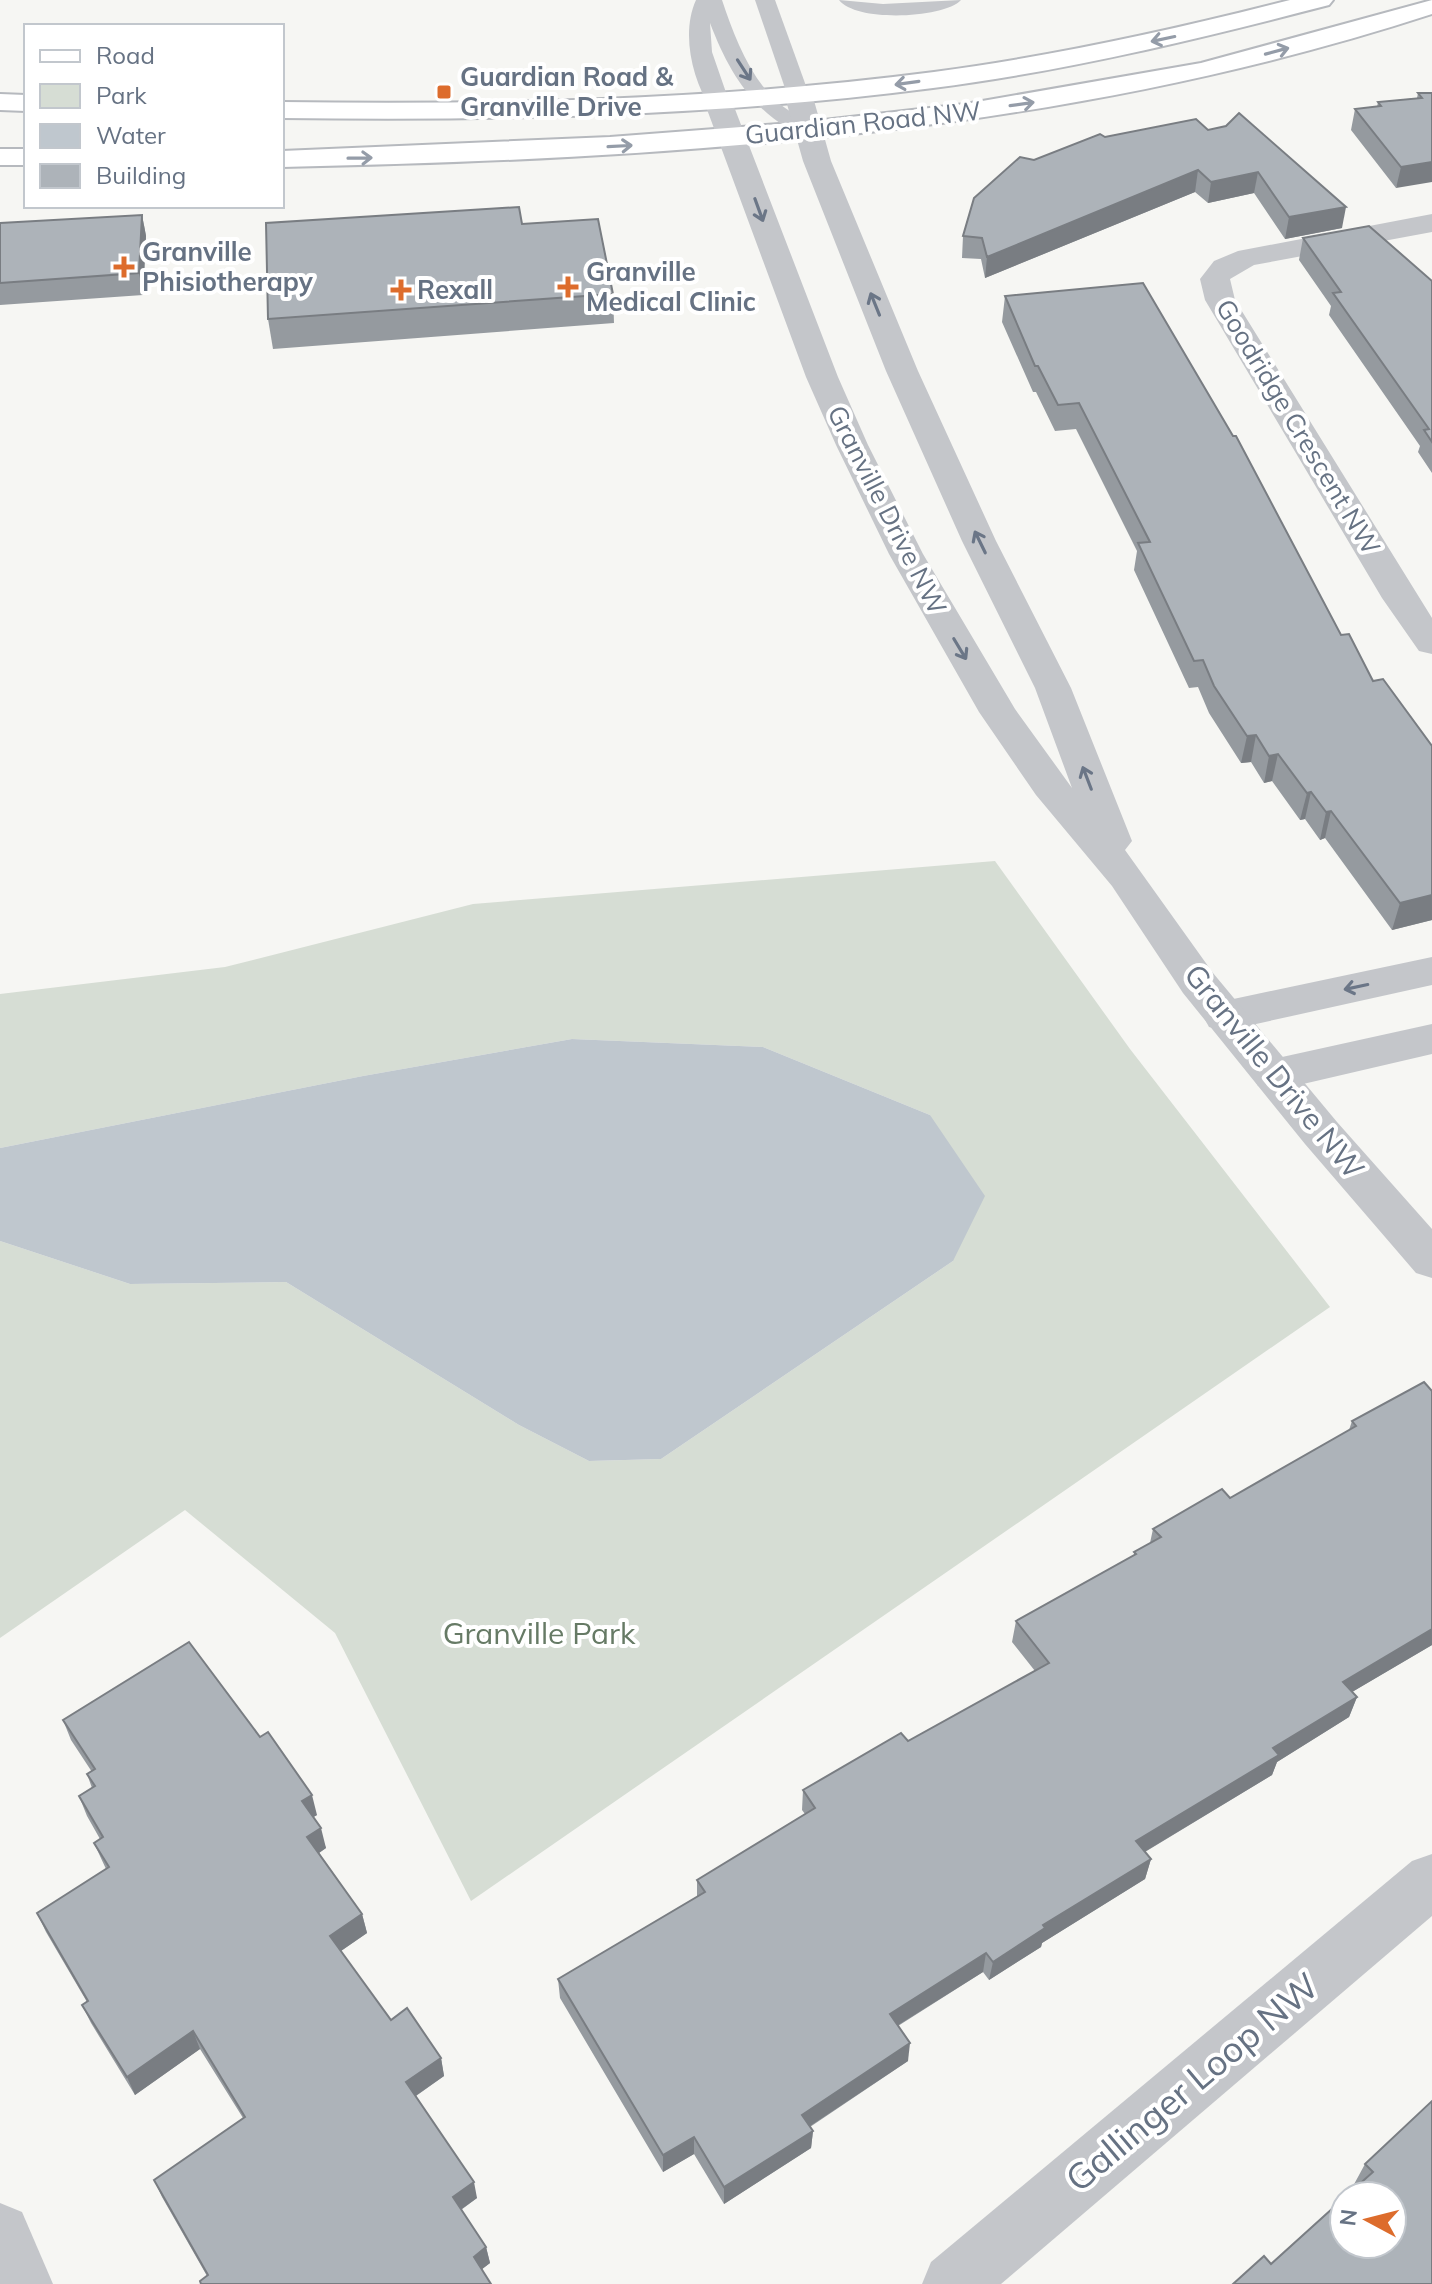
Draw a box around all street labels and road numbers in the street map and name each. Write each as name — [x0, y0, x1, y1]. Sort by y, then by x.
street label: Guardian Road NW — [743, 94, 983, 151]
street label: Goodridge Crescent NW — [1209, 293, 1388, 561]
street label: Granville Drive NW — [820, 400, 954, 620]
street label: Granville Drive NW — [1176, 956, 1373, 1187]
street label: Gallinger Loop NW — [1056, 1963, 1328, 2201]

